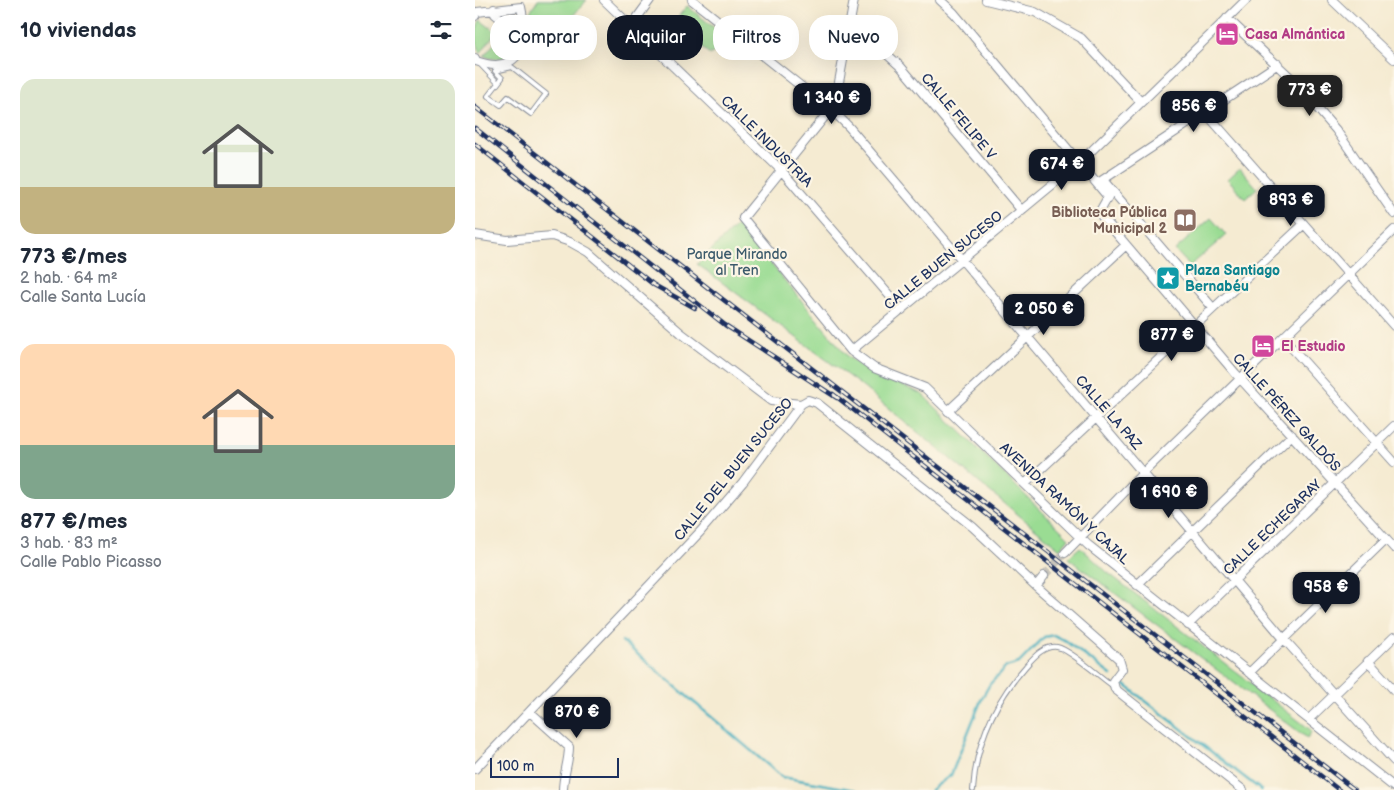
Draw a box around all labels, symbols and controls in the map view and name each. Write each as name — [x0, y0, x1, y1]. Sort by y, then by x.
chip: Comprar — [490, 15, 597, 60]
chip: Alquilar — [607, 15, 703, 60]
chip: Filtros — [713, 15, 799, 60]
chip: Nuevo — [809, 15, 898, 60]
icon: filters — [427, 16, 455, 44]
text: 10 viviendas — [20, 18, 136, 43]
hotel icon: Casa Almántica — [1214, 21, 1240, 47]
place label: Casa Almántica — [1245, 26, 1345, 43]
street label: CALLE FELIPE V — [918, 70, 1000, 163]
pin: 773 € — [1275, 74, 1345, 117]
text: 773 € — [1288, 81, 1332, 100]
pin: 1 340 € — [786, 82, 878, 125]
text: 1 340 € — [804, 89, 860, 108]
pin: 856 € — [1159, 90, 1229, 133]
street label: CALLE INDUSTRIA — [717, 92, 816, 191]
text: 856 € — [1172, 97, 1216, 116]
icon: home — [193, 111, 283, 201]
pin: 674 € — [1027, 148, 1097, 191]
text: 674 € — [1040, 155, 1084, 174]
pin: 893 € — [1256, 184, 1326, 227]
text: 893 € — [1269, 191, 1313, 210]
place label: Biblioteca Pública Municipal 2 — [1051, 204, 1168, 237]
street label: CALLE BUEN SUCESO — [881, 207, 1006, 313]
library icon: Biblioteca Pública Municipal 2 — [1172, 207, 1198, 233]
text: 773 €/mes — [20, 244, 127, 269]
park label: Parque Mirando al Tren — [687, 246, 788, 279]
place label: Plaza Santiago Bernabéu — [1185, 262, 1280, 295]
place icon: Plaza Santiago Bernabéu — [1155, 265, 1181, 291]
text: 2 hab. · 64 m² — [20, 269, 118, 288]
text: Calle Santa Lucía — [20, 288, 146, 307]
pin: 2 050 € — [998, 294, 1090, 336]
text: 2 050 € — [1014, 300, 1074, 319]
pin: 877 € — [1137, 320, 1207, 362]
text: 877 € — [1150, 326, 1194, 345]
hotel icon: El Estudio — [1250, 333, 1276, 359]
place label: El Estudio — [1281, 338, 1346, 355]
street label: CALLE PÉREZ GALDÓS — [1229, 349, 1345, 475]
street label: CALLE LA PAZ — [1072, 372, 1146, 453]
icon: home — [193, 376, 283, 466]
street label: CALLE DEL BUEN SUCESO — [670, 394, 797, 544]
street label: AVENIDA RAMÓN Y CAJAL — [996, 438, 1134, 568]
pin: 1 690 € — [1123, 476, 1215, 519]
street label: CALLE ECHEGARAY — [1220, 476, 1326, 579]
text: 1 690 € — [1141, 483, 1197, 502]
text: 877 €/mes — [20, 509, 127, 534]
text: 3 hab. · 83 m² — [20, 534, 118, 553]
text: Calle Pablo Picasso — [20, 553, 162, 572]
pin: 958 € — [1291, 572, 1361, 614]
text: 958 € — [1304, 578, 1348, 597]
pin: 870 € — [542, 696, 612, 739]
text: 870 € — [555, 703, 599, 722]
scale bar — [490, 755, 619, 778]
text: 100 m — [497, 758, 534, 775]

